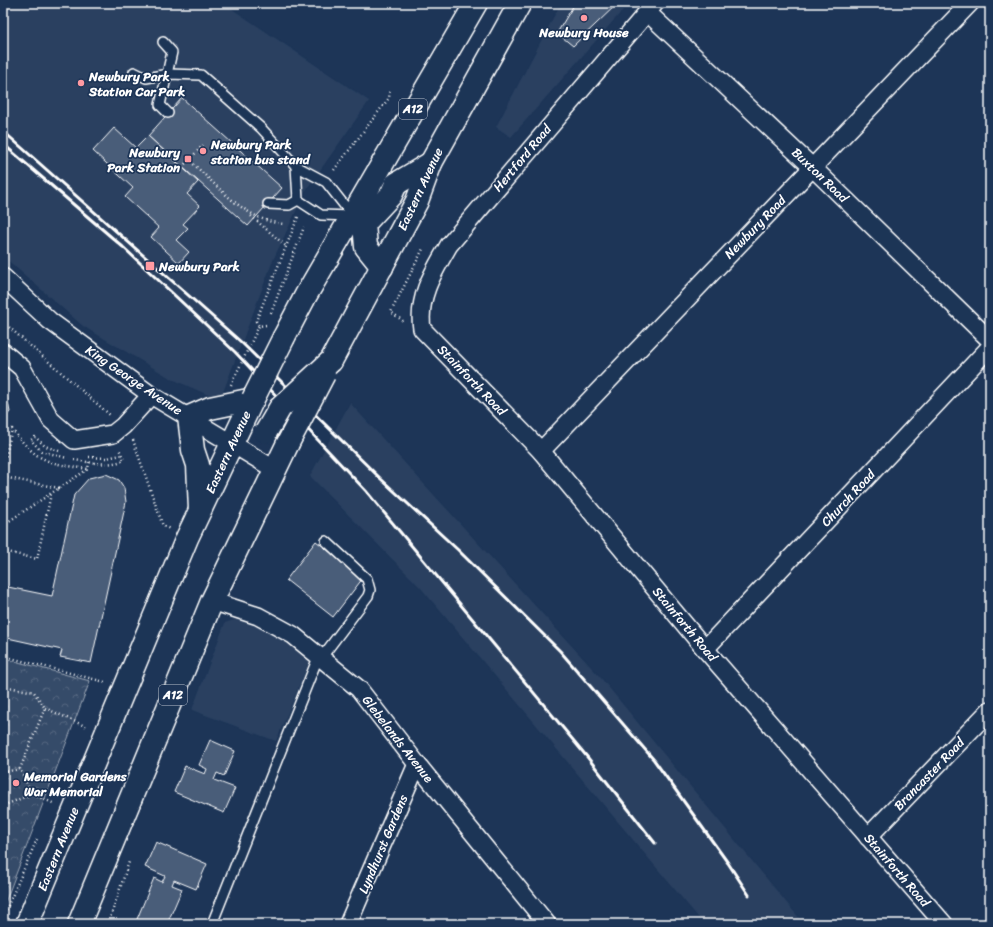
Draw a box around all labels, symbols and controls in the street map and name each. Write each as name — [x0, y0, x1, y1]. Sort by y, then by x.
marker: Newbury House — [579, 13, 589, 23]
place label: Newbury House — [538, 21, 629, 44]
place label: Newbury Park Station Car Park — [88, 65, 185, 103]
marker: Newbury Park Station Car Park — [76, 78, 86, 88]
road number: A12 — [399, 99, 427, 119]
street label: Hertford Road — [487, 118, 558, 197]
place label: Newbury Park station bus stand — [210, 133, 311, 171]
place label: Newbury Park Station — [107, 141, 181, 179]
street label: Buxton Road — [786, 142, 855, 209]
street label: Eastern Avenue — [391, 143, 449, 234]
marker: Newbury Park station bus stand — [198, 146, 208, 156]
marker: Newbury Park Station — [183, 154, 193, 164]
street label: Newbury Road — [718, 189, 792, 264]
place label: Newbury Park — [158, 255, 240, 278]
marker: Newbury Park — [144, 260, 156, 272]
street label: King George Avenue — [80, 339, 188, 421]
street label: Stainforth Road — [432, 339, 513, 422]
street label: Eastern Avenue — [199, 406, 257, 497]
street label: Church Road — [815, 463, 882, 532]
street label: Stainforth Road — [647, 581, 724, 668]
road number: A12 — [159, 685, 187, 705]
street label: Glebelands Avenue — [356, 690, 440, 788]
street label: Brancaster Road — [888, 731, 971, 816]
place label: Memorial Gardens War Memorial — [23, 765, 128, 803]
marker: Memorial Gardens War Memorial — [11, 778, 21, 788]
street label: Lyndhurst Gardens — [352, 791, 414, 897]
street label: Eastern Avenue — [31, 803, 86, 895]
street label: Stainforth Road — [858, 828, 937, 913]

